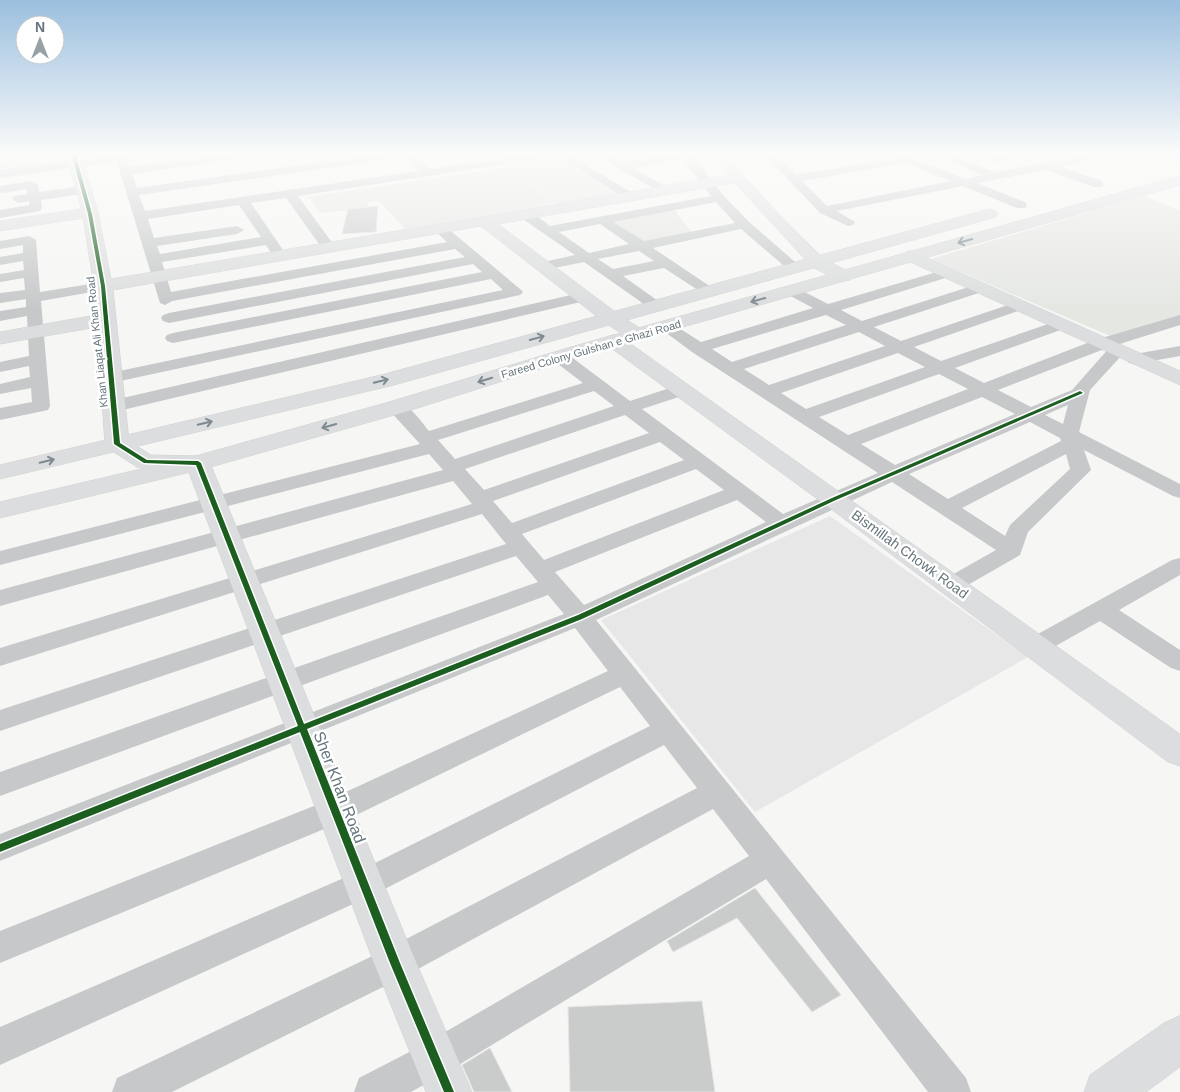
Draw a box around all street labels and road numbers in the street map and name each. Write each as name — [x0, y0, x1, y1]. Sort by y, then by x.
street label: Khan Liaqat Ali Khan Road — [84, 276, 110, 408]
street label: Fareed Colony Gulshan e Ghazi Road — [500, 318, 682, 380]
street label: Bismillah Chowk Road — [849, 506, 971, 602]
street label: Sher Khan Road — [310, 729, 369, 845]

